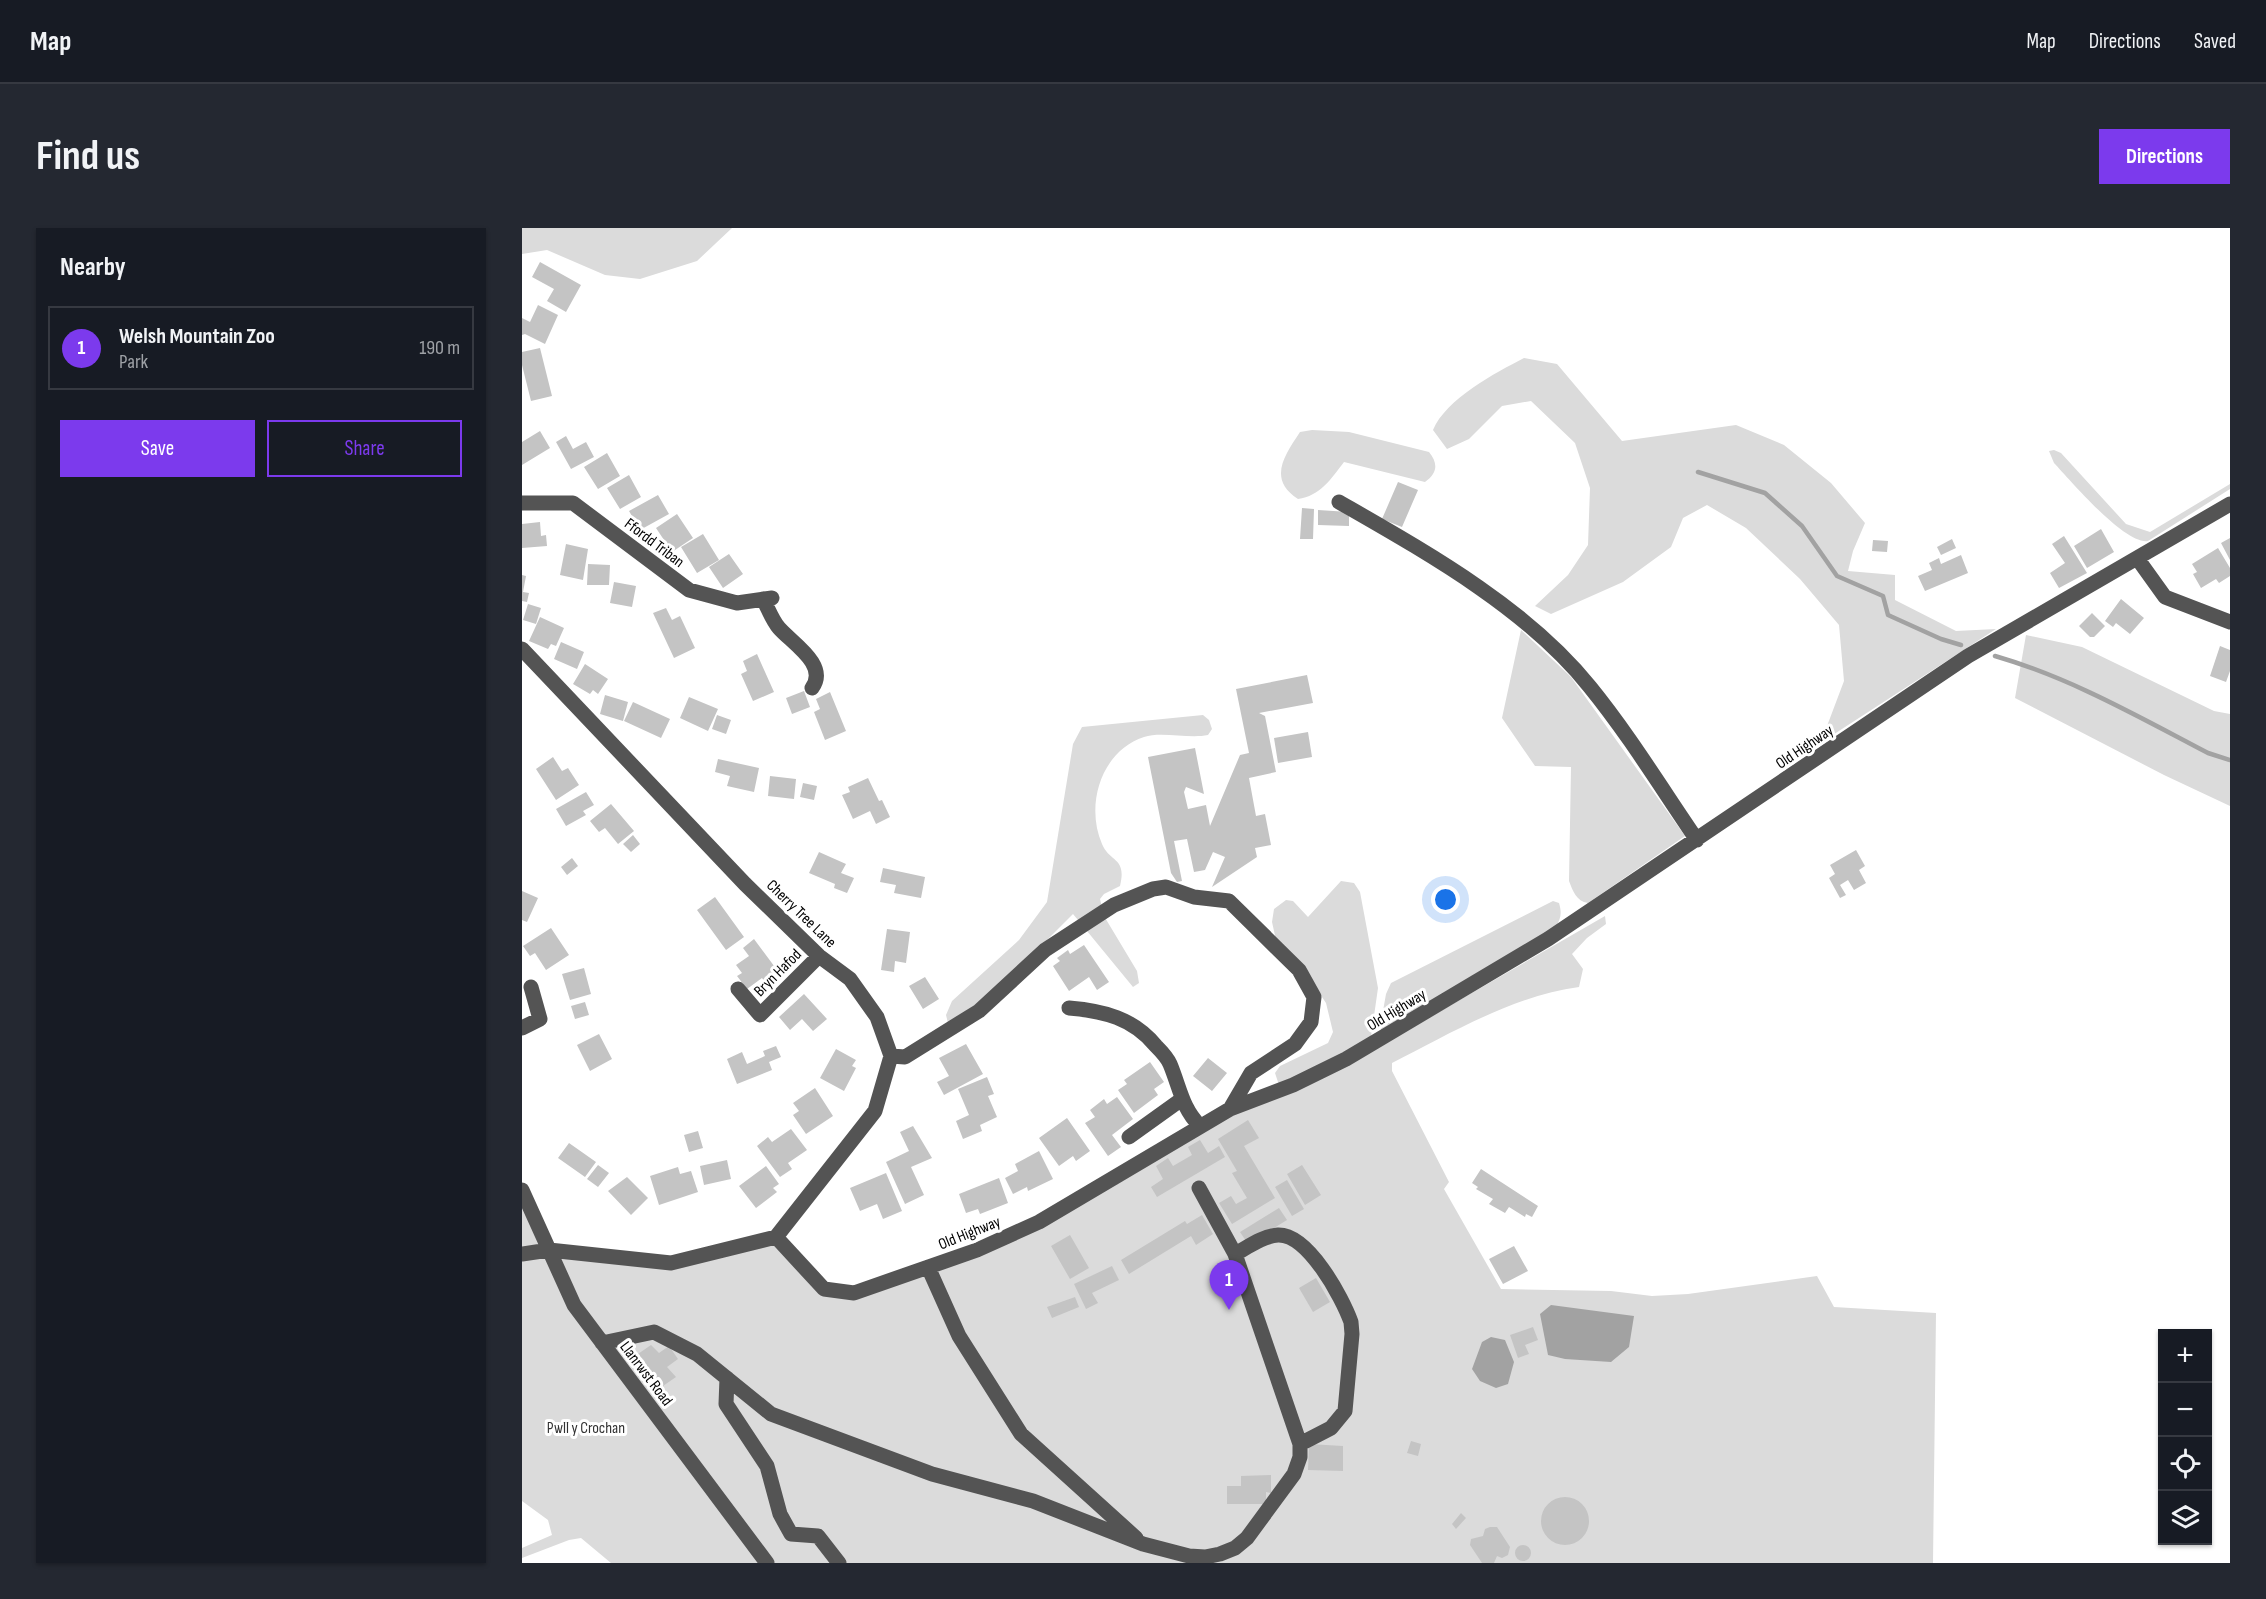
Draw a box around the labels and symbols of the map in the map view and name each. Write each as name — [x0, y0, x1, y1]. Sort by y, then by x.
street label: Ffordd Triban — [620, 515, 688, 572]
street label: Old Highway — [1772, 721, 1837, 773]
street label: Cherry Tree Lane — [762, 876, 840, 952]
your location — [1431, 885, 1460, 914]
street label: Bryn Hafod — [750, 945, 806, 1001]
street label: Old Highway — [1364, 985, 1430, 1035]
street label: Old Highway — [936, 1212, 1003, 1254]
pin: 1 — [1210, 1260, 1248, 1310]
street label: Llanrwst Road — [615, 1338, 676, 1410]
park label: Pwll y Crochan — [547, 1419, 625, 1438]

